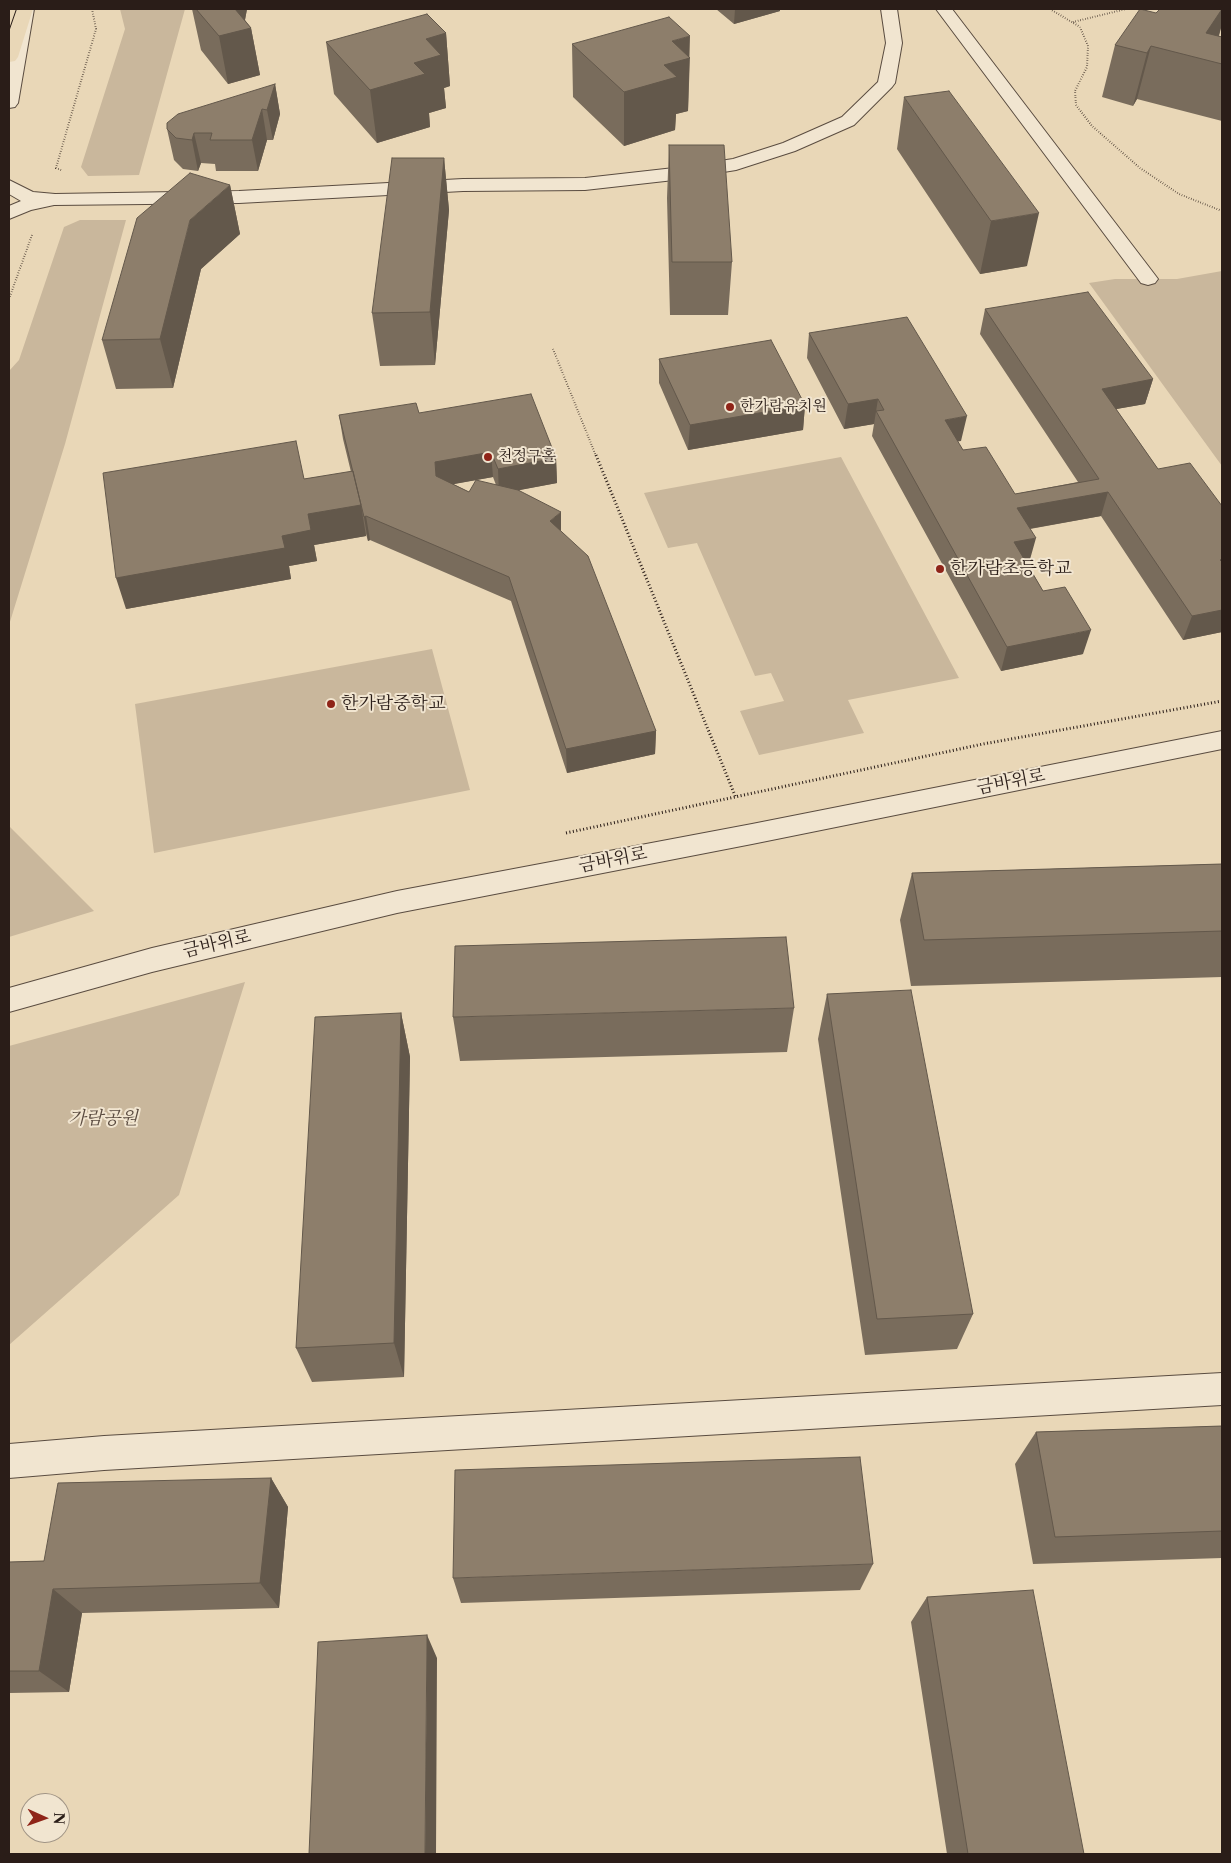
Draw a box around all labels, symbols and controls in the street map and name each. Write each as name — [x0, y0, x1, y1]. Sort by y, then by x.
place label: 한가람유치원 — [740, 398, 827, 416]
marker: 한가람유치원 — [724, 401, 736, 413]
place label: 천정구홀 — [498, 448, 556, 466]
marker: 천정구홀 — [482, 451, 494, 463]
place label: 한가람초등학교 — [950, 558, 1072, 580]
marker: 한가람초등학교 — [934, 563, 946, 575]
place label: 한가람중학교 — [341, 693, 445, 715]
marker: 한가람중학교 — [325, 698, 337, 710]
street label: 금바위로 — [975, 765, 1047, 799]
street label: 금바위로 — [577, 843, 649, 877]
street label: 금바위로 — [181, 926, 253, 962]
park label: 가람공원 — [68, 1108, 138, 1130]
north arrow — [20, 1793, 70, 1843]
text: N — [50, 1812, 68, 1825]

